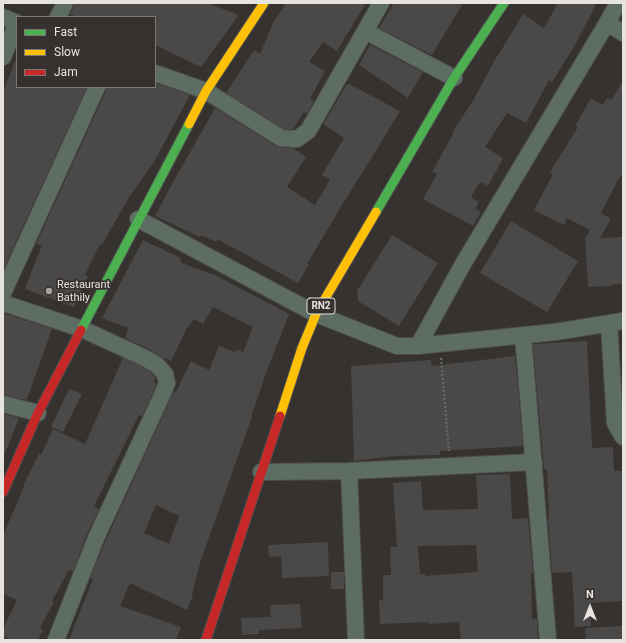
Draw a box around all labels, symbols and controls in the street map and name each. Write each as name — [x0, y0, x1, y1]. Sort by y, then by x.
legend — [16, 16, 156, 88]
text: Fast — [54, 25, 77, 39]
text: Slow — [54, 45, 80, 59]
text: Jam — [54, 65, 78, 79]
place label: Restaurant Bathily — [57, 278, 110, 304]
marker: Restaurant Bathily — [44, 286, 54, 296]
road number: RN2 — [307, 298, 335, 314]
north arrow — [570, 587, 610, 627]
text: N — [586, 588, 594, 601]

